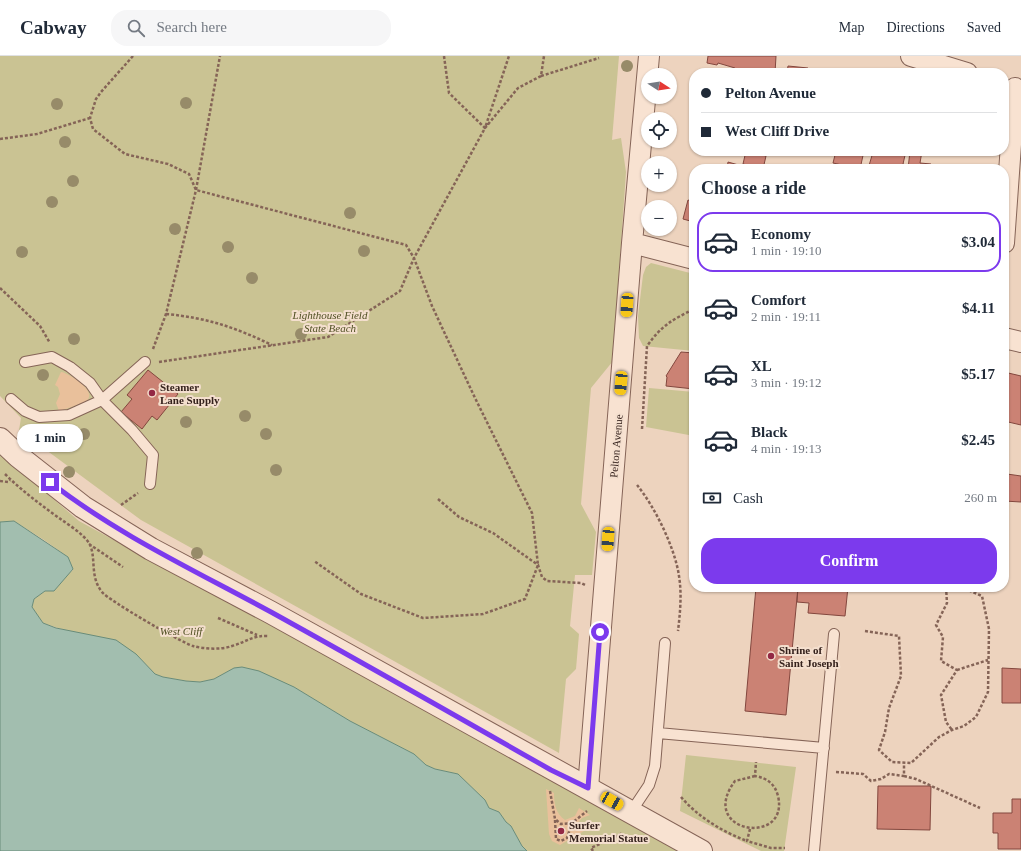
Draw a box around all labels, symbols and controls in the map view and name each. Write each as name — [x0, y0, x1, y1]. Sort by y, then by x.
search box — [111, 10, 391, 46]
text: Cabway — [20, 17, 87, 38]
icon: search — [125, 17, 147, 39]
text: Search here — [157, 19, 227, 35]
text: Map — [839, 20, 864, 35]
text: Directions — [886, 20, 945, 35]
text: Saved — [967, 20, 1001, 35]
north arrow — [641, 68, 677, 104]
map controls — [641, 68, 677, 236]
text: Pelton Avenue — [725, 85, 816, 101]
button: locate — [641, 112, 677, 148]
text: West Cliff Drive — [725, 123, 829, 139]
button: + — [641, 156, 677, 192]
text: Choose a ride — [701, 178, 806, 198]
button: − — [641, 200, 677, 236]
icon: car — [703, 224, 739, 260]
text: Economy — [751, 226, 811, 242]
text: $3.04 — [961, 234, 995, 250]
text: 1 min · 19:10 — [751, 243, 821, 258]
icon: car — [703, 290, 739, 326]
text: Comfort — [751, 292, 806, 308]
car — [620, 293, 634, 317]
text: $4.11 — [962, 300, 995, 316]
park label: Lighthouse Field State Beach — [292, 309, 368, 334]
text: 2 min · 19:11 — [751, 309, 821, 324]
icon: car — [703, 356, 739, 392]
text: XL — [751, 358, 772, 374]
text: $5.17 — [961, 366, 995, 382]
car — [614, 371, 628, 395]
text: 3 min · 19:12 — [751, 375, 821, 390]
place label: Steamer Lane Supply — [160, 381, 220, 406]
marker: Steamer Lane Supply — [147, 388, 157, 398]
street label: Pelton Avenue — [607, 414, 625, 478]
icon: car — [703, 422, 739, 458]
callout: 1 min — [17, 424, 83, 452]
text: Black — [751, 424, 788, 440]
text: 1 min — [34, 430, 66, 445]
text: $2.45 — [961, 432, 995, 448]
text: 4 min · 19:13 — [751, 441, 821, 456]
route end — [41, 473, 59, 491]
icon: cash — [701, 487, 723, 509]
text: Cash — [733, 490, 763, 506]
text: 260 m — [964, 490, 997, 505]
car — [601, 527, 615, 551]
button: Confirm — [701, 538, 997, 584]
route start — [591, 623, 609, 641]
park label: West Cliff — [160, 625, 204, 637]
place label: Shrine of Saint Joseph — [779, 644, 839, 669]
marker: Shrine of Saint Joseph — [766, 651, 776, 661]
car — [599, 790, 625, 812]
place label: Surfer Memorial Statue — [569, 819, 648, 844]
marker: Surfer Memorial Statue — [556, 826, 566, 836]

